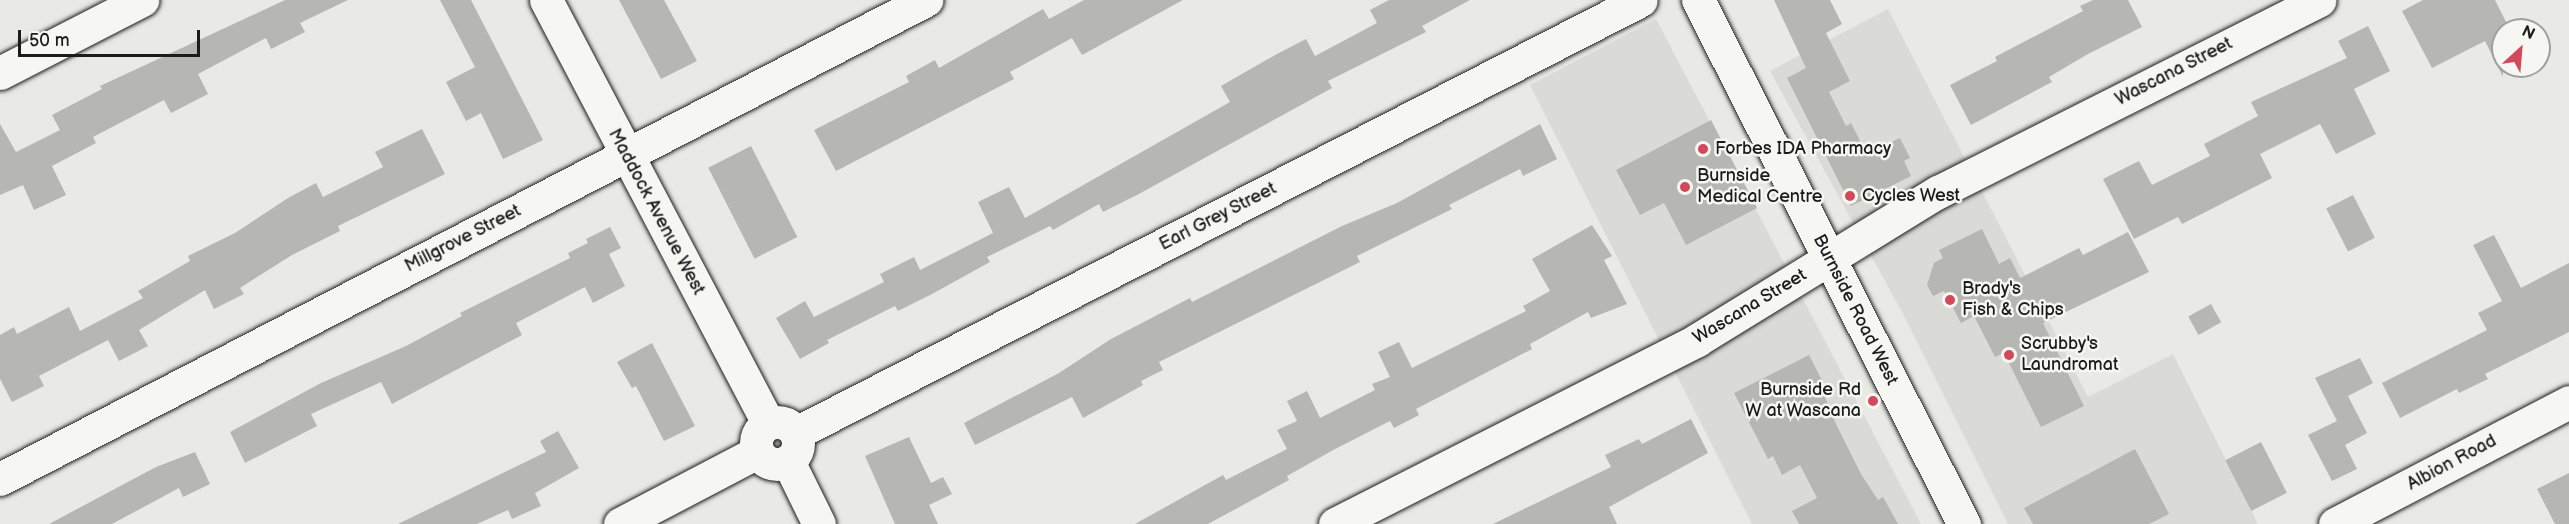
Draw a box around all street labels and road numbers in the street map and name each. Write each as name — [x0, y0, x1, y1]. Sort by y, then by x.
street label: Wascana Street — [2112, 33, 2236, 111]
street label: Maddock Avenue West — [603, 125, 709, 299]
street label: Earl Grey Street — [1155, 178, 1281, 256]
street label: Millgrove Street — [401, 200, 525, 278]
street label: Burnside Road West — [1808, 231, 1902, 389]
street label: Wascana Street — [1689, 265, 1811, 349]
street label: Albion Road — [2404, 430, 2500, 496]

